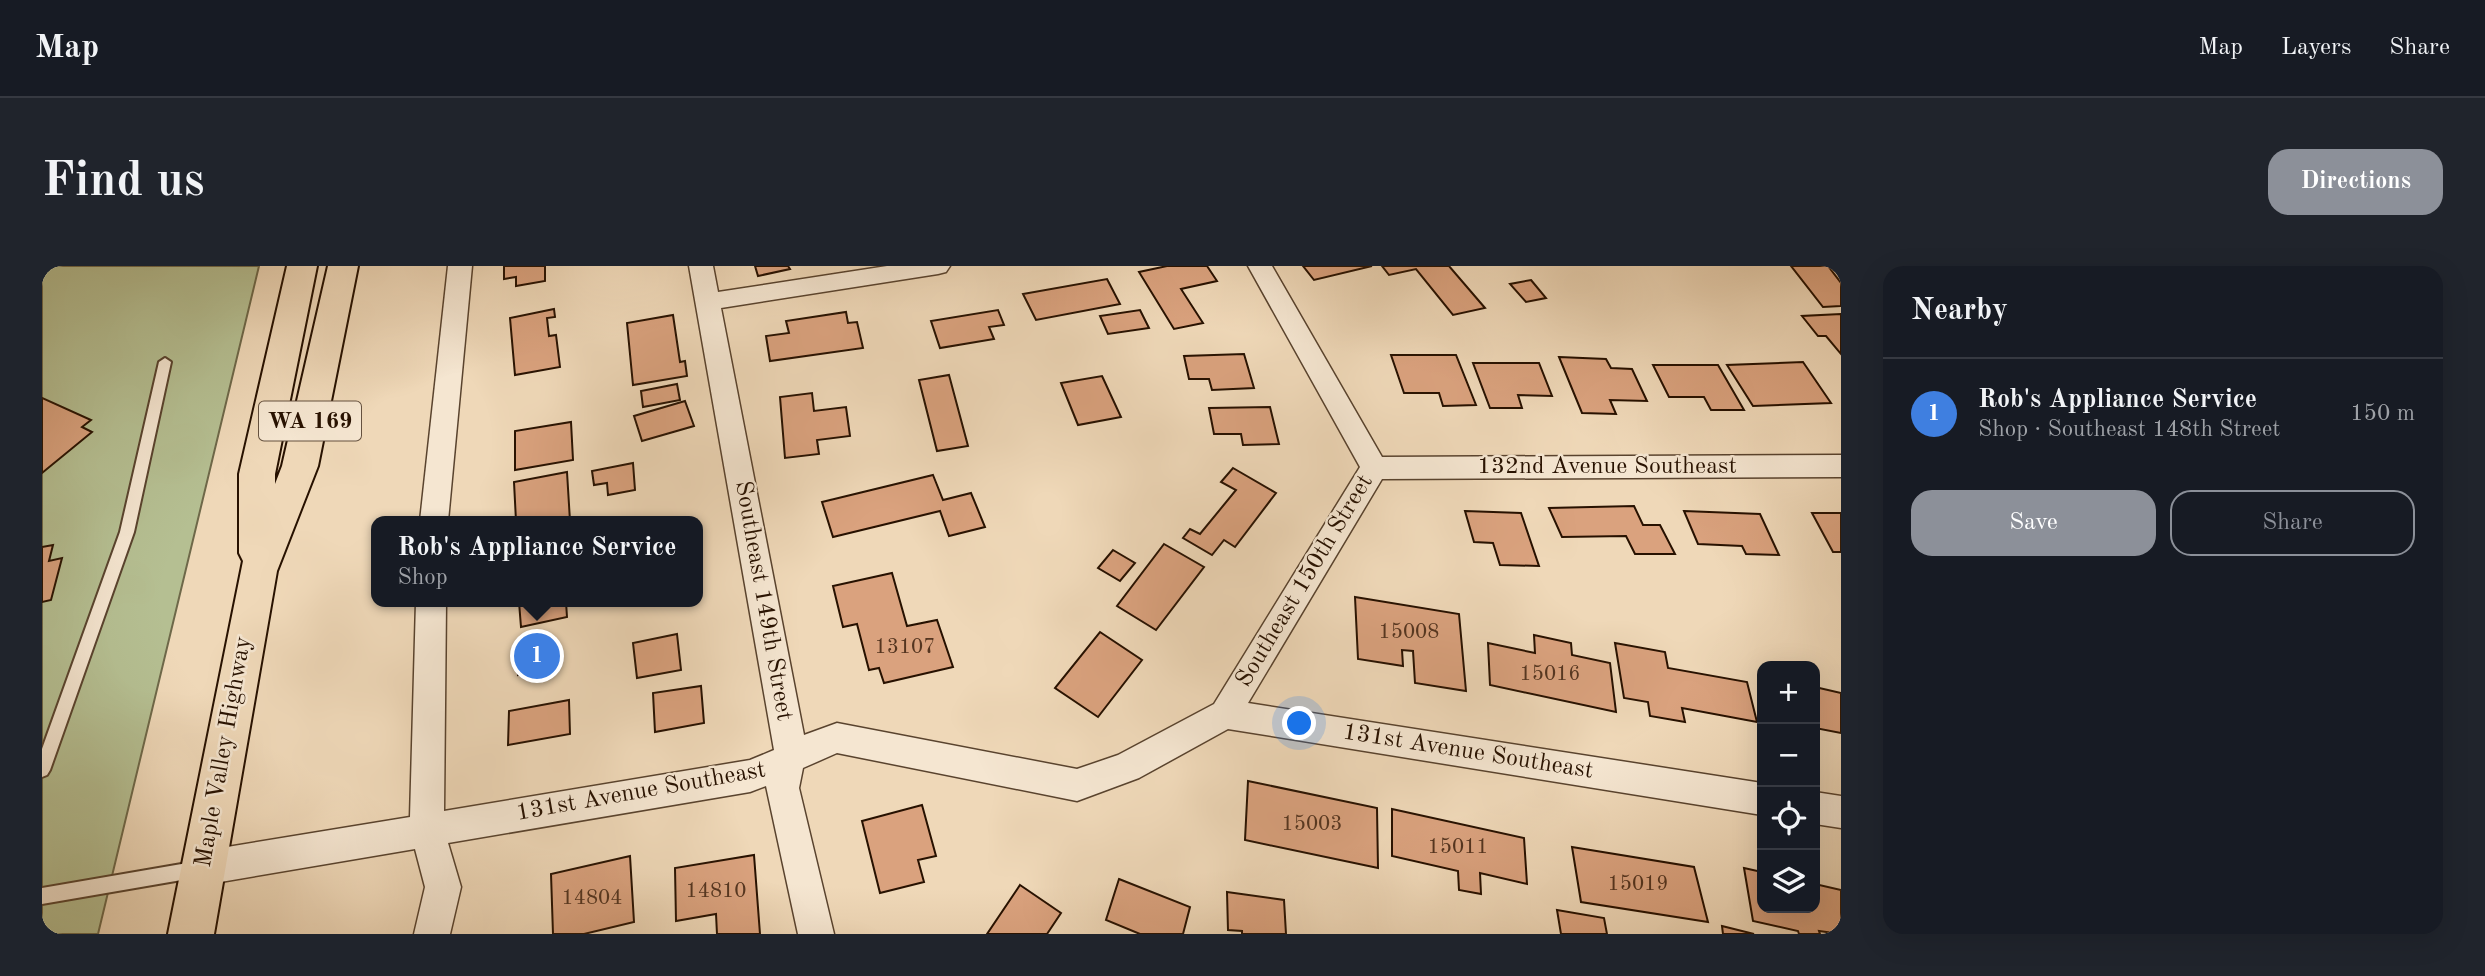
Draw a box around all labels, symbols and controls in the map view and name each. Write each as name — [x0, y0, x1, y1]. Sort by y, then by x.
text: Map — [35, 32, 99, 65]
text: Map — [2199, 36, 2243, 60]
text: Layers — [2281, 36, 2351, 60]
text: Share — [2389, 36, 2450, 60]
button: Directions — [2268, 149, 2443, 215]
text: Find us — [42, 158, 205, 207]
text: Nearby — [1911, 296, 2008, 326]
text: Rob's Appliance Service — [1978, 387, 2257, 413]
road number: WA 169 — [259, 402, 361, 440]
text: 1 — [1927, 402, 1941, 425]
text: 150 m — [2350, 402, 2415, 425]
text: Shop · Southeast 148th Street — [1978, 418, 2280, 441]
street label: 132nd Avenue Southeast — [1477, 455, 1737, 479]
street label: Southeast 150th Street — [1232, 471, 1378, 691]
street label: Southeast 149th Street — [730, 479, 796, 723]
button: Save — [1911, 490, 2156, 556]
button: Share — [2170, 490, 2415, 556]
popup — [371, 516, 703, 607]
text: Rob's Appliance Service — [397, 535, 677, 561]
text: Shop — [397, 566, 448, 589]
house number: 15008 — [1379, 622, 1439, 643]
pin: 1 — [514, 630, 560, 682]
street label: Maple Valley Highway — [192, 634, 256, 869]
house number: 13107 — [875, 637, 935, 658]
map controls — [1757, 661, 1820, 913]
button: + — [1757, 661, 1820, 724]
house number: 15016 — [1520, 664, 1580, 685]
your location — [1282, 706, 1316, 740]
street label: 131st Avenue Southeast — [1341, 720, 1595, 784]
button: − — [1757, 724, 1820, 787]
street label: 131st Avenue Southeast — [514, 758, 768, 826]
button: locate — [1757, 787, 1820, 850]
house number: 15003 — [1282, 814, 1342, 835]
house number: 15011 — [1428, 837, 1488, 858]
button: layers — [1757, 850, 1820, 913]
house number: 15019 — [1608, 874, 1668, 895]
house number: 14810 — [686, 881, 746, 902]
house number: 14804 — [562, 888, 622, 909]

